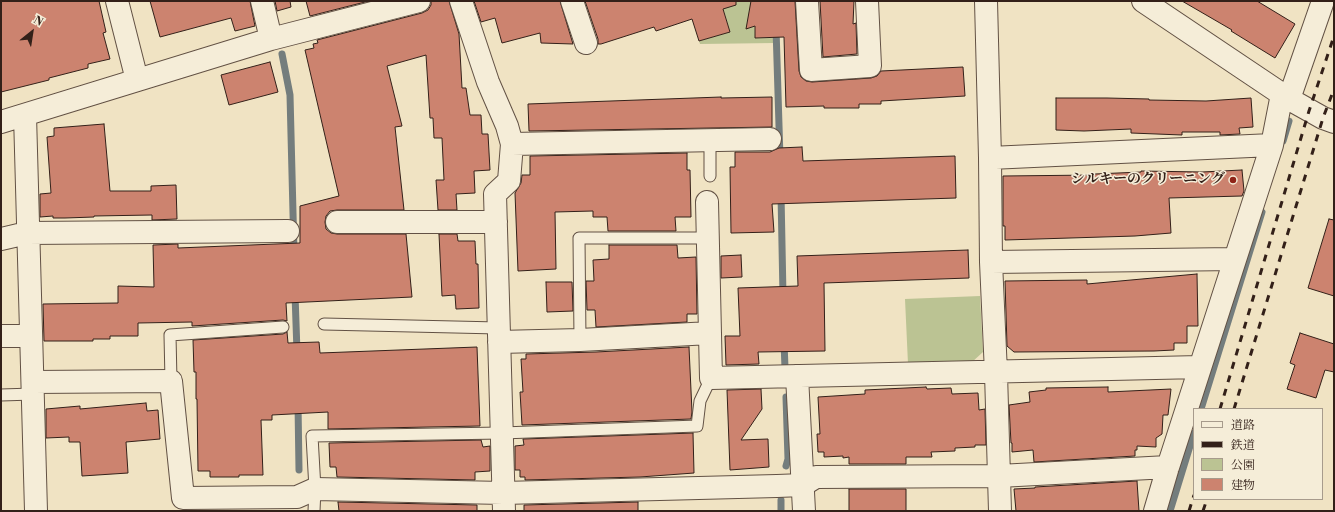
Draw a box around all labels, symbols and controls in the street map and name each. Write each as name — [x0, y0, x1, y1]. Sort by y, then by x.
north arrow — [12, 12, 52, 52]
text: N — [31, 13, 45, 30]
place label: シルキーのクリーニング — [1071, 172, 1225, 188]
marker: シルキーのクリーニング — [1228, 175, 1238, 185]
legend — [1193, 408, 1323, 500]
text: 道路 — [1231, 418, 1255, 433]
text: 鉄道 — [1231, 438, 1255, 453]
text: 公園 — [1231, 458, 1255, 473]
text: 建物 — [1231, 478, 1255, 493]

